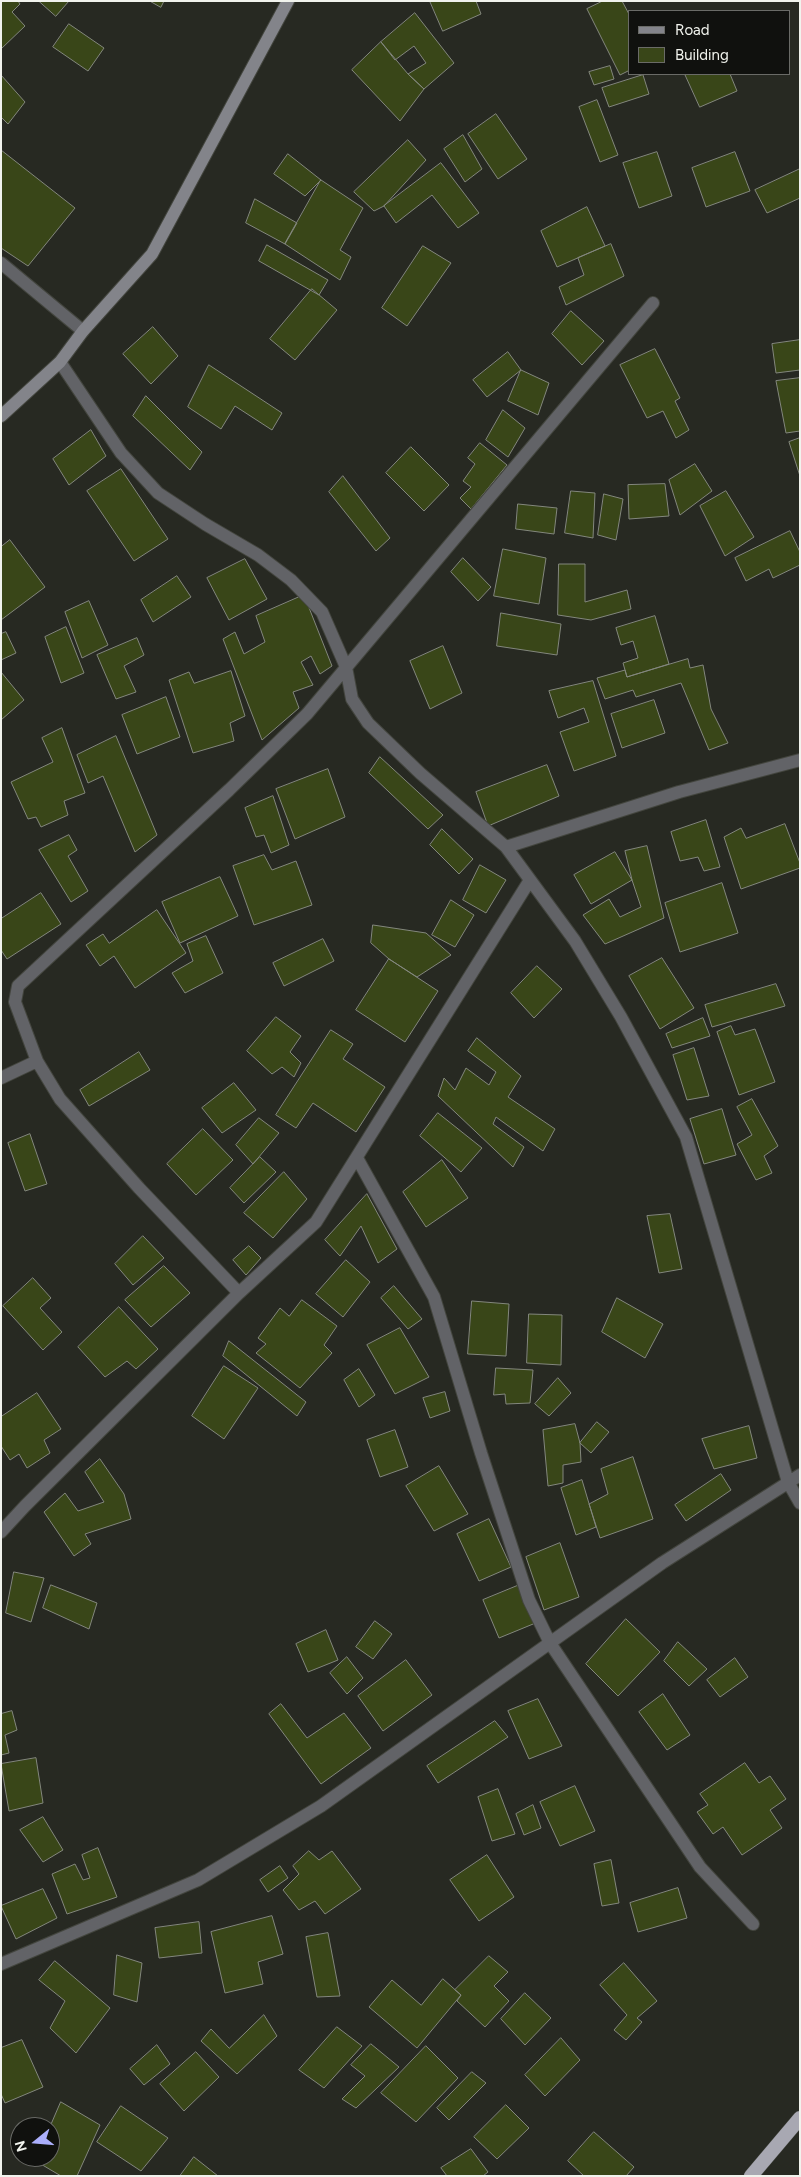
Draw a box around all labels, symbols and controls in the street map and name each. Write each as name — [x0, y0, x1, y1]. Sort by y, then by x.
legend — [628, 10, 791, 75]
text: Road — [675, 21, 710, 39]
text: Building — [675, 46, 729, 64]
north arrow — [10, 2117, 60, 2167]
text: N — [11, 2139, 31, 2154]

